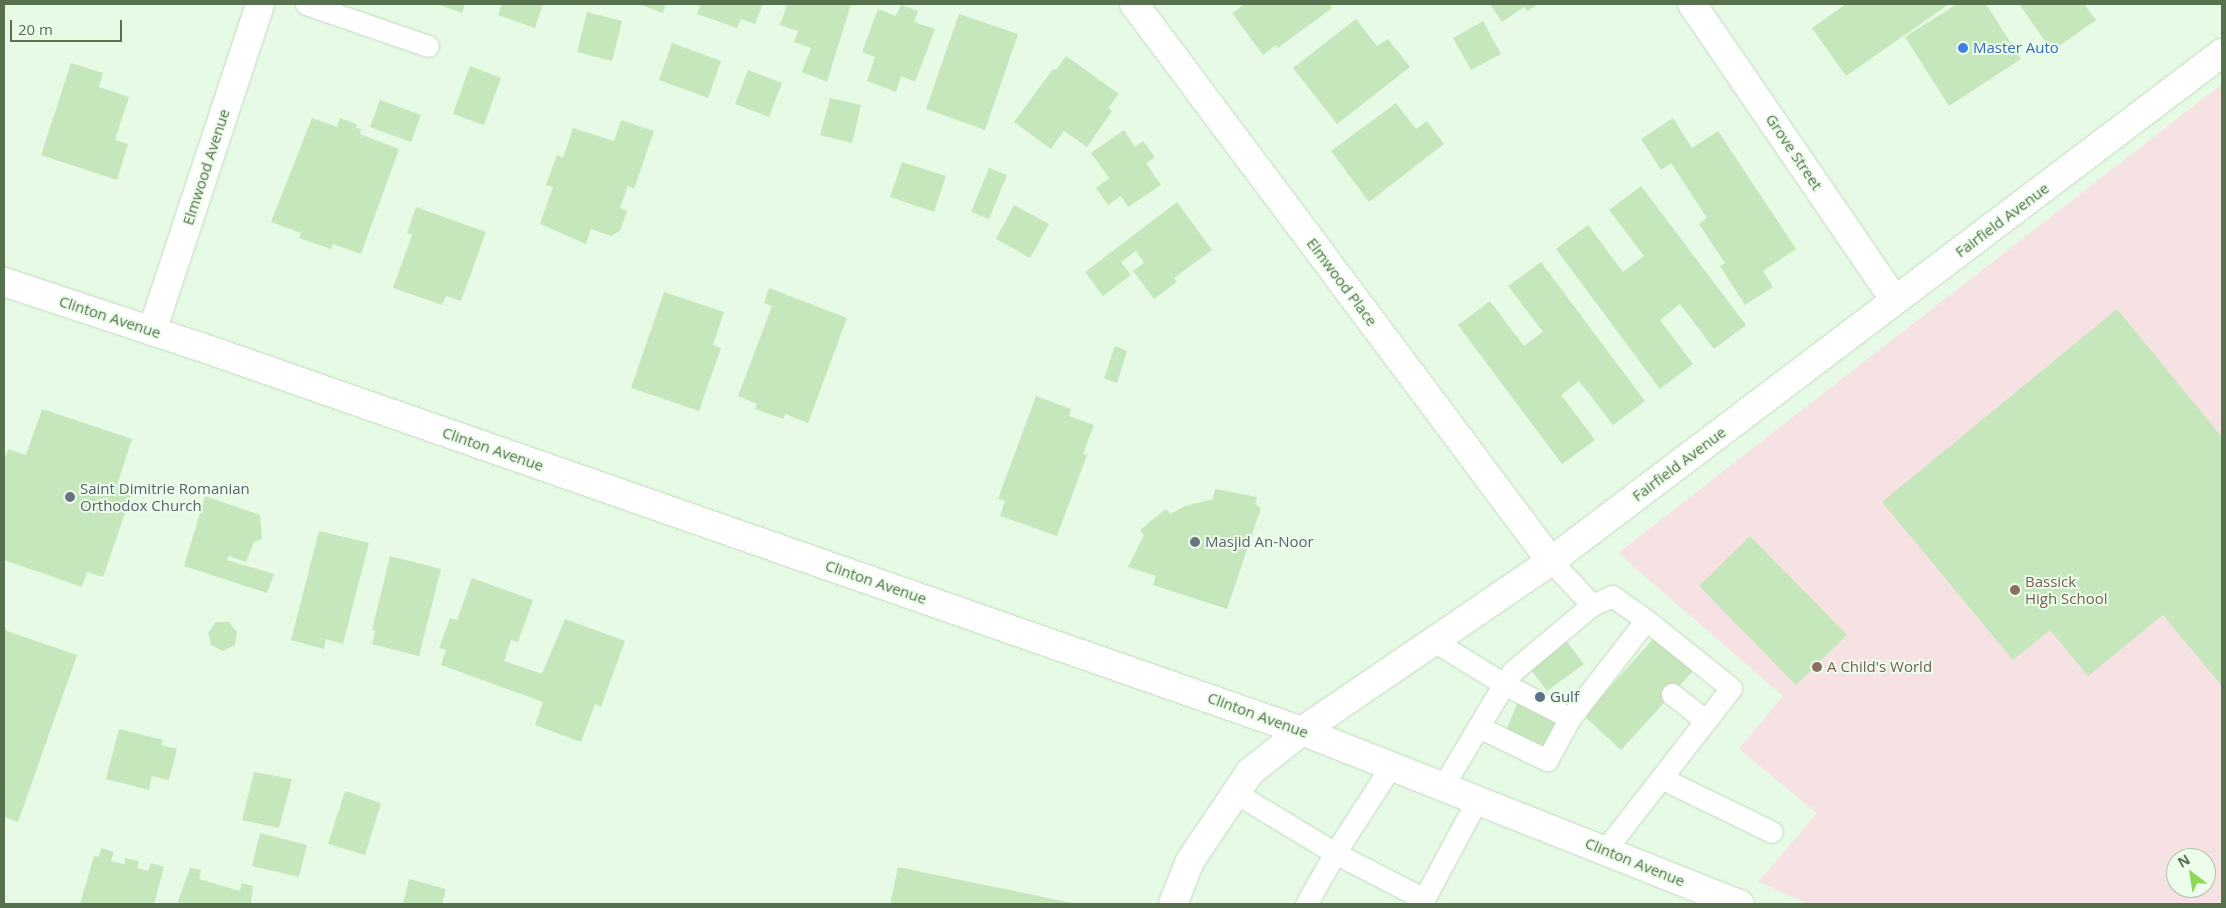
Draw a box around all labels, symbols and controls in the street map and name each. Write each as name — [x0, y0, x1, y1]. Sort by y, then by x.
scale bar — [12, 10, 125, 42]
text: 20 m — [18, 19, 53, 39]
place label: Master Auto — [1973, 39, 2059, 57]
marker: Master Auto — [1957, 42, 1969, 54]
street label: Elmwood Avenue — [179, 107, 233, 227]
street label: Grove Street — [1762, 111, 1826, 193]
street label: Fairfield Avenue — [1952, 179, 2052, 261]
street label: Elmwood Place — [1303, 234, 1381, 330]
street label: Clinton Avenue — [57, 292, 163, 342]
street label: Clinton Avenue — [440, 423, 546, 475]
street label: Fairfield Avenue — [1629, 423, 1729, 505]
place label: Saint Dimitrie Romanian Orthodox Church — [80, 479, 250, 514]
marker: Saint Dimitrie Romanian Orthodox Church — [64, 491, 76, 503]
place label: Masjid An-Noor — [1205, 533, 1314, 551]
marker: Masjid An-Noor — [1189, 536, 1201, 548]
street label: Clinton Avenue — [823, 556, 929, 608]
place label: Bassick High School — [2025, 572, 2108, 607]
marker: Bassick High School — [2009, 584, 2021, 596]
place label: A Child's World — [1827, 658, 1932, 676]
marker: A Child's World — [1811, 661, 1823, 673]
street label: Clinton Avenue — [1205, 688, 1311, 742]
place label: Gulf — [1550, 688, 1579, 706]
marker: Gulf — [1534, 691, 1546, 703]
street label: Clinton Avenue — [1583, 834, 1687, 890]
north arrow — [2166, 848, 2216, 898]
text: N — [2174, 849, 2193, 872]

